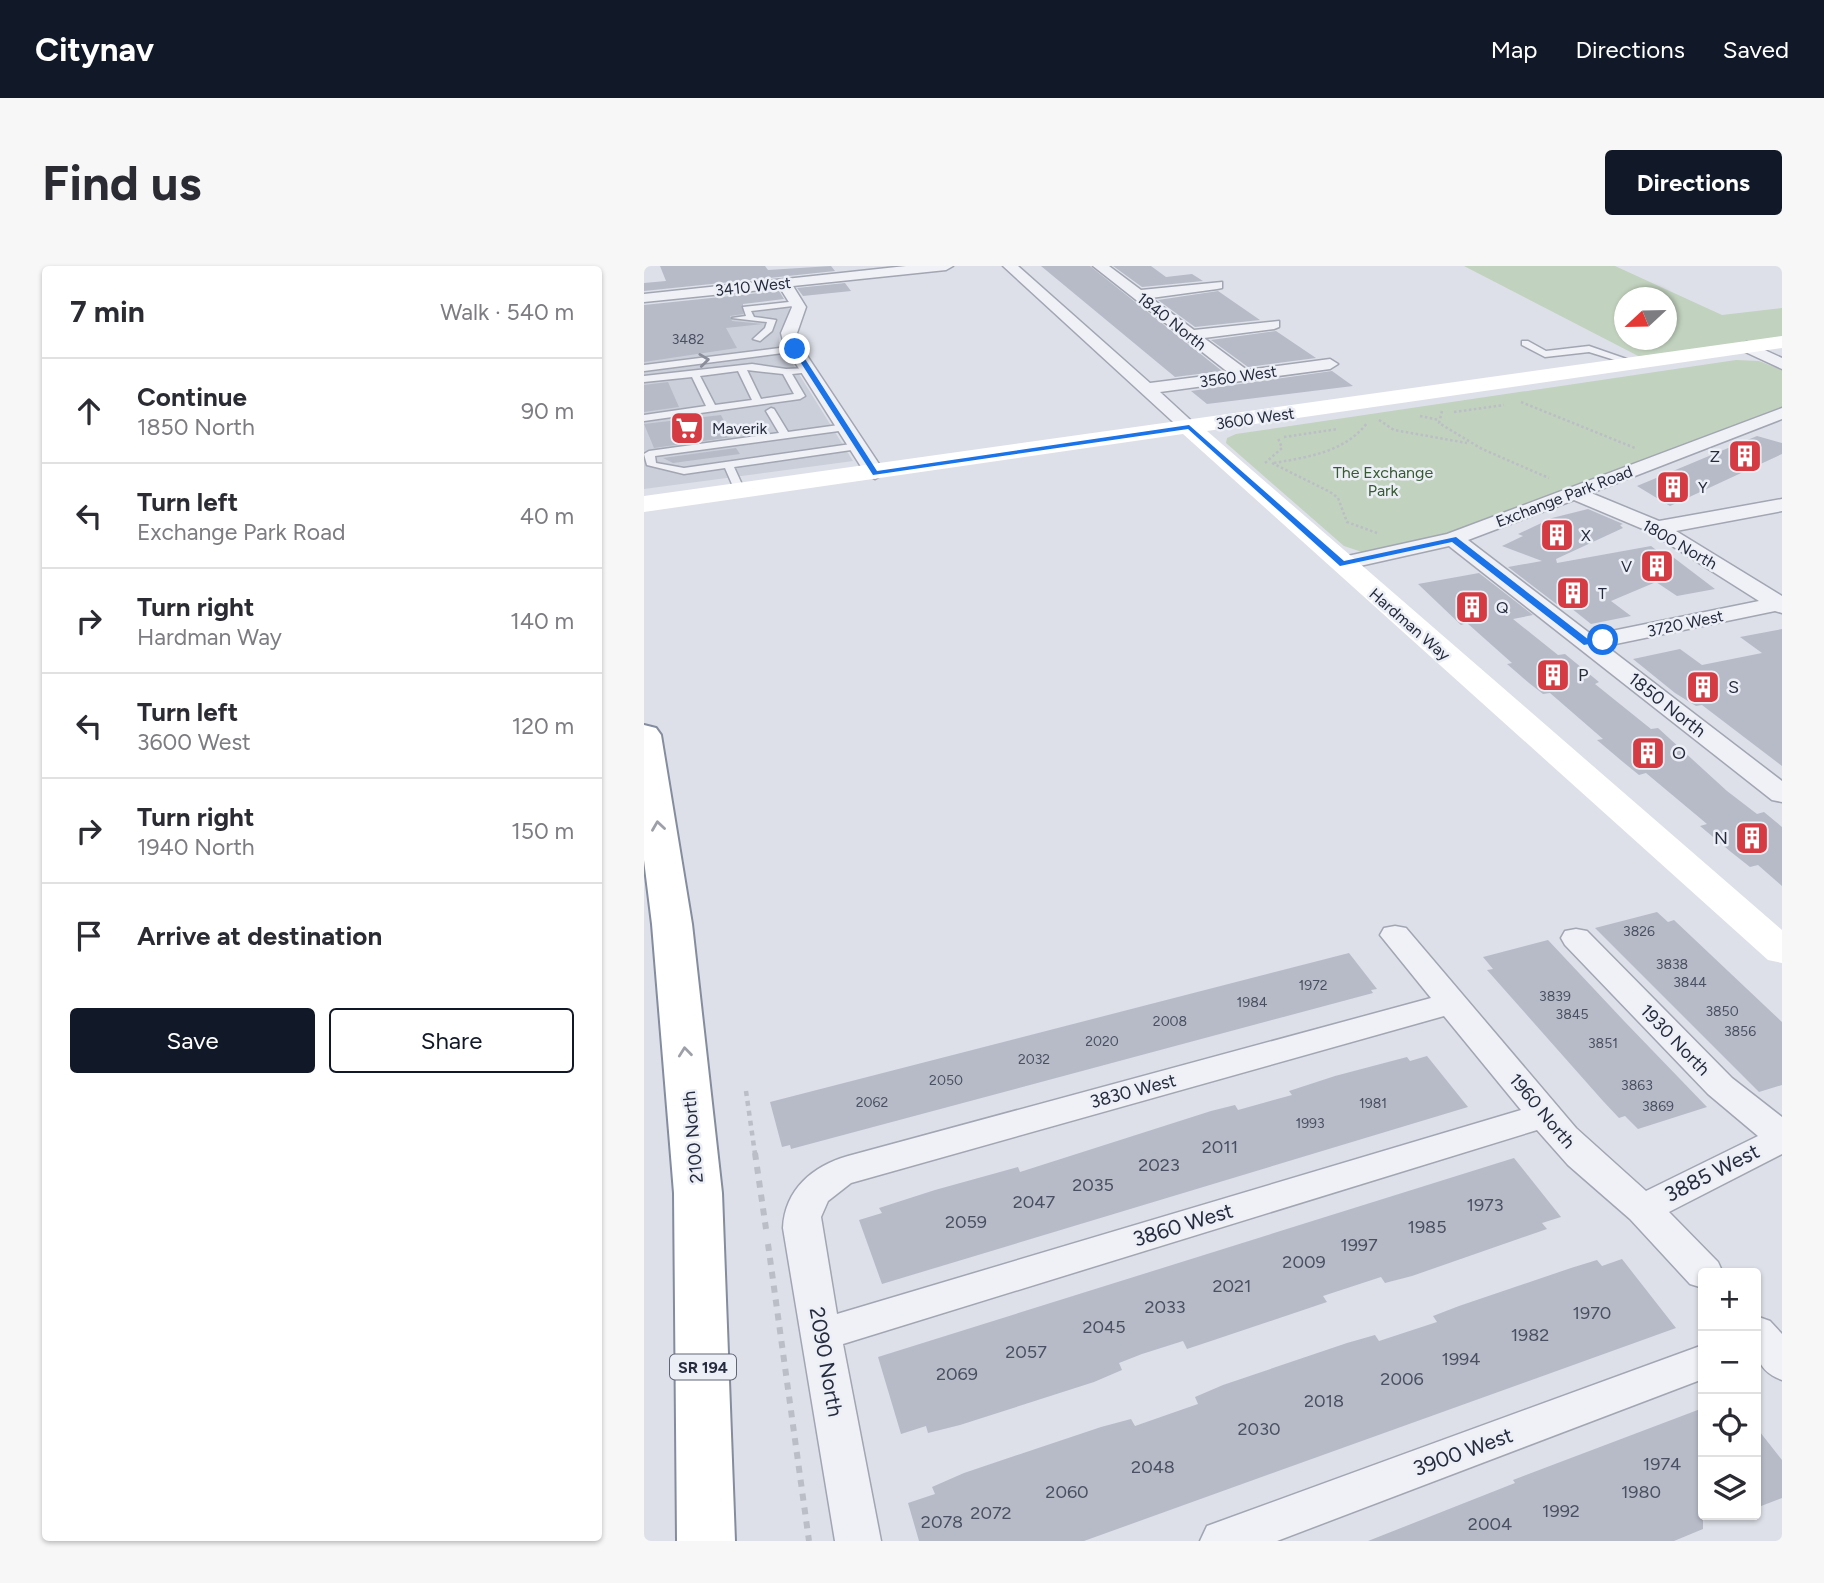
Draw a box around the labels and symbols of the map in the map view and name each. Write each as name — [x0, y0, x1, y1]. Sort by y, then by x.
street label: 3410 West — [714, 273, 792, 300]
north arrow — [1614, 287, 1677, 350]
street label: 1840 North — [1133, 288, 1210, 354]
house number: 3482 — [672, 331, 704, 348]
route end — [779, 333, 810, 364]
one-way arrow — [698, 353, 709, 368]
street label: 3560 West — [1198, 362, 1278, 391]
street label: 3600 West — [1215, 404, 1296, 433]
supermarket icon: Maverik — [668, 409, 706, 447]
place label: Maverik — [712, 419, 768, 438]
building icon: Z — [1726, 437, 1764, 475]
place label: Z — [1710, 447, 1720, 466]
street label: Exchange Park Road — [1493, 462, 1635, 531]
park label: The Exchange Park — [1333, 463, 1433, 500]
building icon: Y — [1654, 468, 1692, 506]
place label: Y — [1698, 478, 1708, 497]
street label: 1800 North — [1639, 515, 1720, 573]
building icon: X — [1538, 516, 1576, 554]
place label: X — [1581, 526, 1591, 545]
building icon: V — [1638, 547, 1676, 585]
place label: V — [1621, 557, 1632, 576]
building icon: T — [1554, 574, 1592, 612]
street label: Hardman Way — [1365, 584, 1454, 665]
place label: T — [1598, 584, 1607, 603]
building icon: Q — [1453, 588, 1491, 626]
place label: Q — [1496, 598, 1508, 617]
street label: 3720 West — [1645, 606, 1725, 641]
route start — [1587, 624, 1618, 655]
building icon: P — [1534, 656, 1572, 694]
place label: P — [1578, 664, 1588, 686]
street label: 1850 North — [1624, 668, 1710, 742]
building icon: S — [1684, 668, 1722, 706]
place label: S — [1728, 676, 1739, 698]
building icon: O — [1629, 734, 1667, 772]
place label: O — [1672, 742, 1686, 764]
building icon: N — [1733, 819, 1771, 857]
one-way arrow — [651, 820, 666, 832]
place label: N — [1714, 827, 1728, 849]
house number: 3826 — [1623, 923, 1655, 940]
house number: 3838 — [1656, 956, 1688, 973]
house number: 3844 — [1673, 974, 1707, 991]
house number: 1972 — [1298, 977, 1328, 994]
house number: 3839 — [1539, 988, 1571, 1005]
house number: 1984 — [1237, 994, 1268, 1011]
street label: 1930 North — [1636, 1000, 1714, 1080]
house number: 3850 — [1705, 1003, 1739, 1020]
house number: 3845 — [1556, 1006, 1588, 1023]
house number: 2008 — [1153, 1013, 1187, 1030]
house number: 3856 — [1724, 1023, 1756, 1040]
house number: 2020 — [1085, 1033, 1119, 1050]
house number: 3851 — [1588, 1035, 1618, 1052]
one-way arrow — [678, 1046, 693, 1057]
house number: 2032 — [1018, 1051, 1050, 1068]
street label: 3830 West — [1088, 1069, 1179, 1113]
street label: 1960 North — [1504, 1069, 1580, 1153]
house number: 2050 — [929, 1072, 963, 1089]
house number: 3863 — [1621, 1077, 1653, 1094]
street label: 2100 North — [678, 1090, 708, 1184]
house number: 2062 — [856, 1094, 888, 1111]
house number: 1981 — [1359, 1095, 1387, 1112]
house number: 3869 — [1642, 1098, 1674, 1115]
house number: 1993 — [1295, 1115, 1325, 1132]
house number: 2011 — [1202, 1136, 1238, 1158]
street label: 3885 West — [1660, 1138, 1763, 1207]
house number: 2023 — [1138, 1154, 1180, 1176]
house number: 2035 — [1072, 1174, 1114, 1196]
house number: 2047 — [1013, 1191, 1056, 1213]
house number: 1973 — [1466, 1194, 1504, 1216]
street label: 3860 West — [1130, 1197, 1236, 1252]
house number: 2059 — [945, 1211, 987, 1233]
house number: 1985 — [1407, 1216, 1447, 1238]
house number: 1997 — [1340, 1234, 1378, 1256]
house number: 2009 — [1282, 1251, 1326, 1273]
house number: 2021 — [1212, 1275, 1252, 1297]
house number: 2033 — [1144, 1296, 1186, 1318]
house number: 1970 — [1573, 1302, 1611, 1324]
street label: 2090 North — [805, 1305, 848, 1419]
house number: 2045 — [1082, 1316, 1126, 1338]
house number: 1982 — [1511, 1324, 1549, 1346]
house number: 2057 — [1005, 1341, 1047, 1363]
house number: 1994 — [1442, 1348, 1481, 1370]
road number: SR 194 — [670, 1354, 736, 1380]
house number: 2069 — [936, 1363, 978, 1385]
house number: 2006 — [1380, 1368, 1424, 1390]
house number: 2018 — [1304, 1390, 1344, 1412]
house number: 2030 — [1238, 1418, 1280, 1440]
street label: 3900 West — [1410, 1422, 1516, 1481]
house number: 1974 — [1643, 1453, 1681, 1475]
house number: 2048 — [1131, 1456, 1175, 1478]
house number: 2060 — [1045, 1481, 1089, 1503]
house number: 1980 — [1621, 1481, 1661, 1503]
house number: 1992 — [1542, 1500, 1580, 1522]
house number: 2072 — [970, 1502, 1012, 1524]
house number: 2078 — [921, 1511, 963, 1533]
house number: 2004 — [1468, 1513, 1512, 1535]

